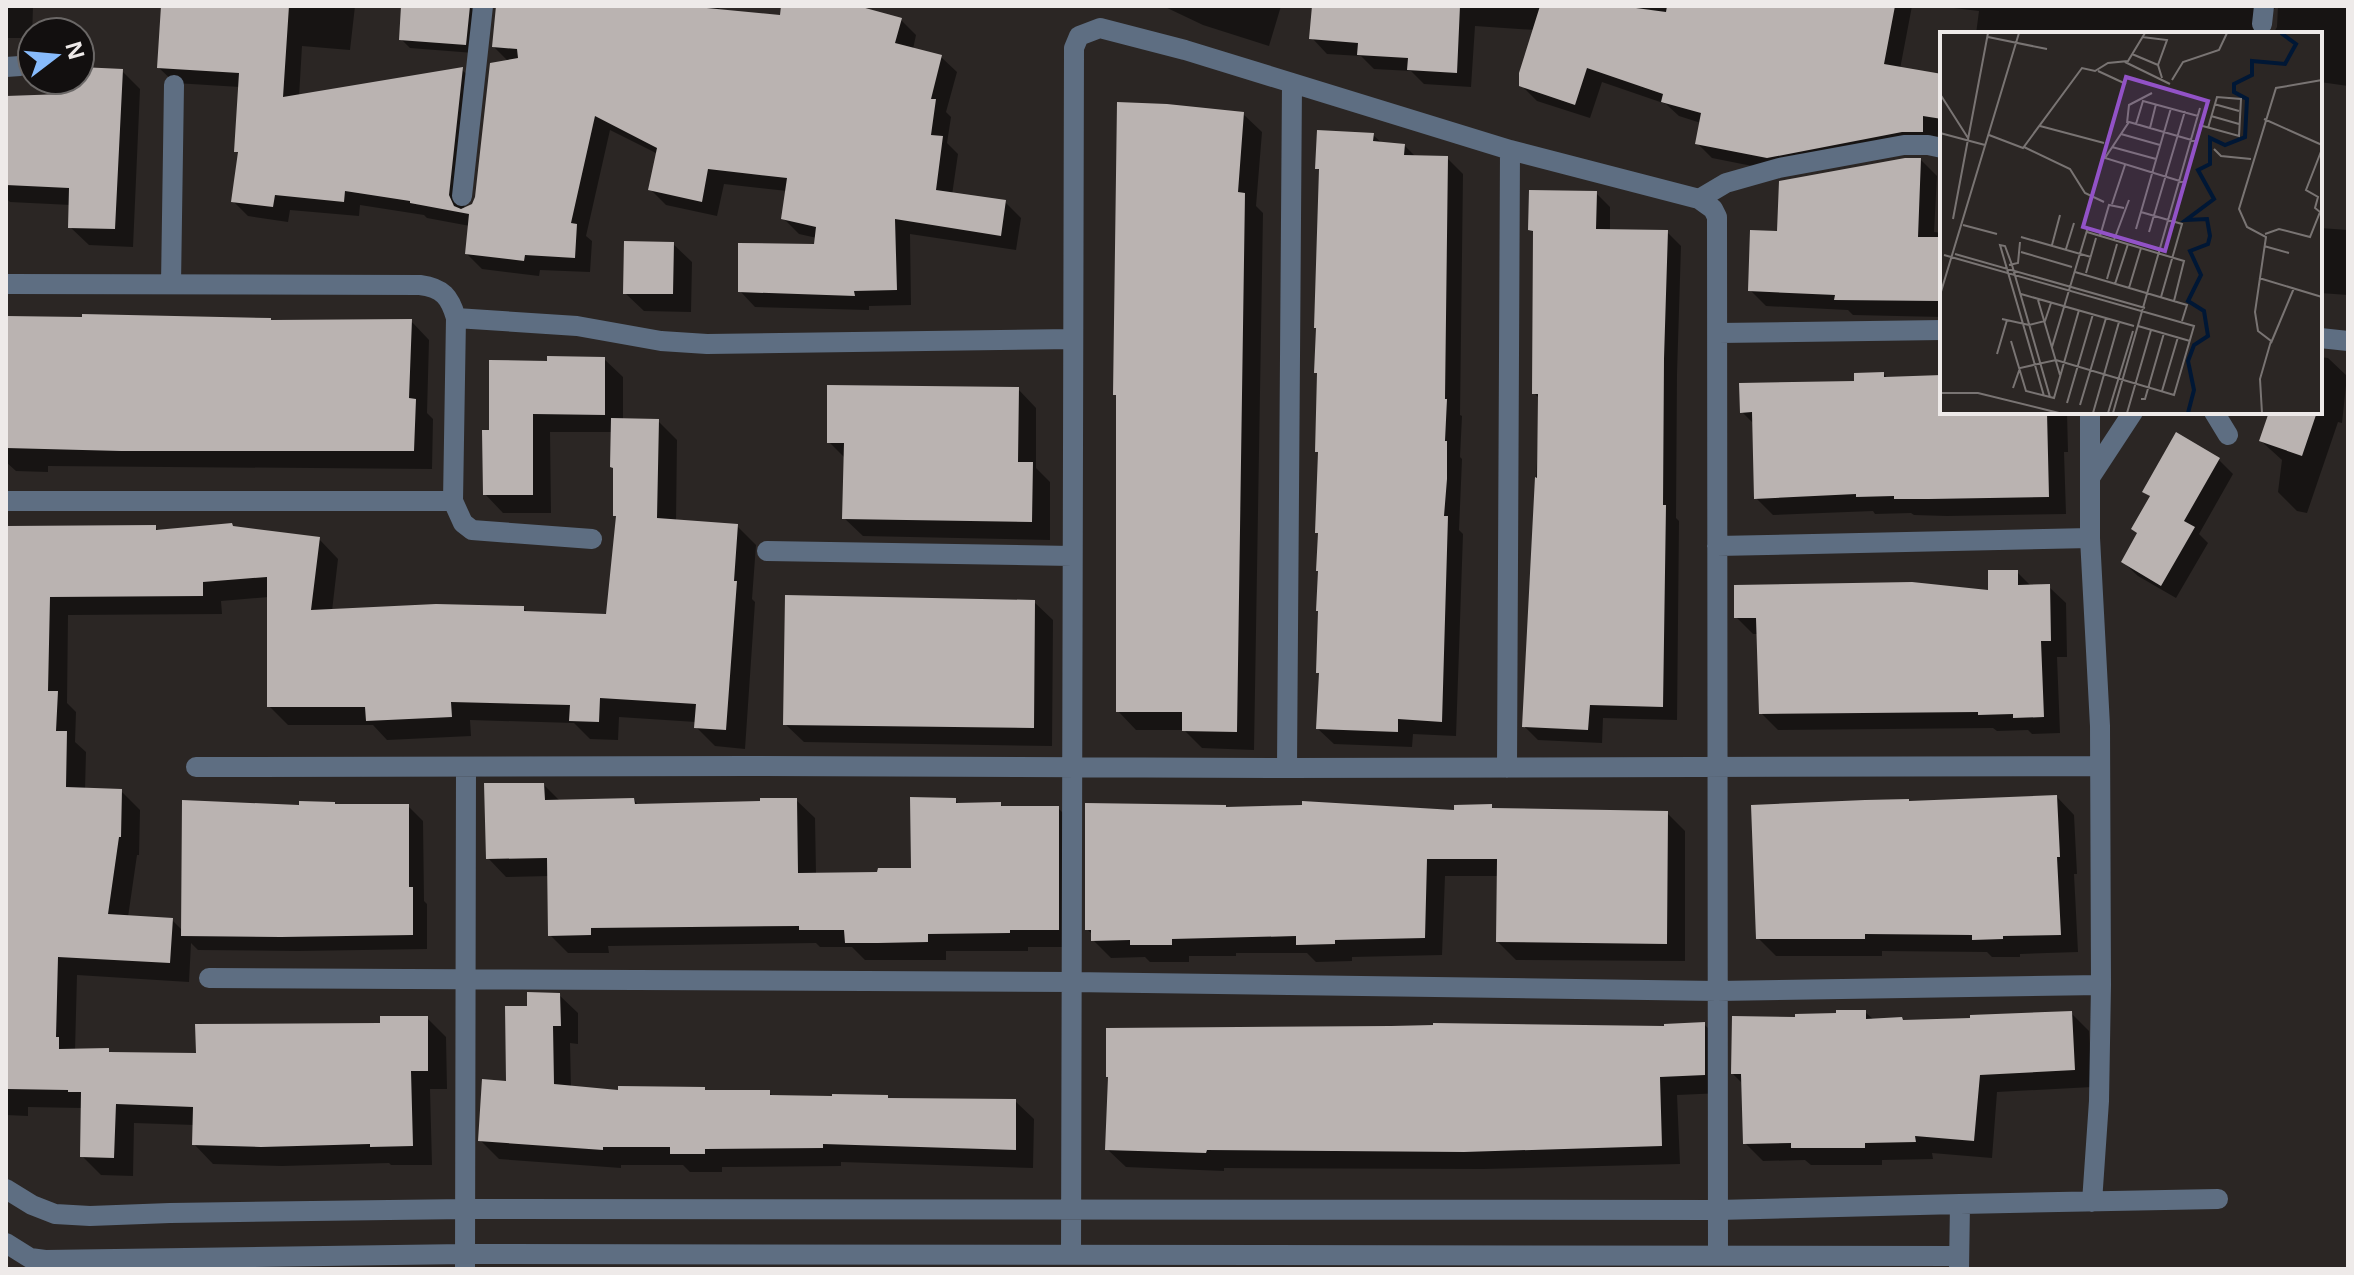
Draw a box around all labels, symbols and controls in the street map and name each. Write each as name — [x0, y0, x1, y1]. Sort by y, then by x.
north arrow — [16, 16, 96, 96]
inset map — [1940, 32, 2322, 414]
text: N — [59, 37, 93, 63]

